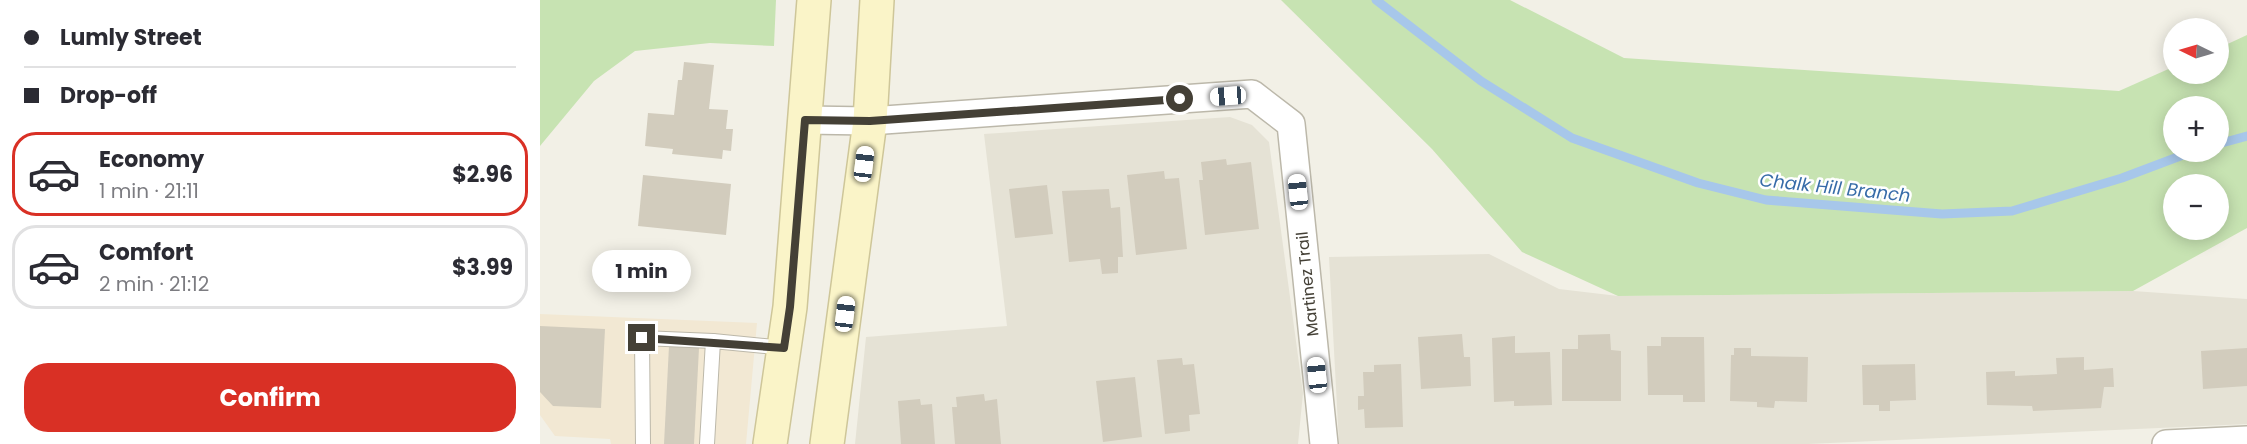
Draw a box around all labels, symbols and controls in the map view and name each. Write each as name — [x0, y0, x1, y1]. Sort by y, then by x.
north arrow — [2163, 18, 2229, 84]
map controls — [2163, 18, 2229, 240]
text: Lumly Street — [60, 22, 202, 53]
text: Drop-off — [60, 80, 157, 111]
route start — [1166, 85, 1193, 112]
car — [1209, 86, 1247, 106]
button: + — [2163, 96, 2229, 162]
text: Economy — [99, 144, 204, 175]
car — [853, 145, 875, 183]
icon: car — [27, 147, 81, 201]
text: $2.96 — [452, 159, 513, 190]
water label: Chalk Hill Branch — [1758, 167, 1912, 208]
car — [1287, 173, 1309, 211]
button: − — [2163, 174, 2229, 240]
text: 1 min · 21:11 — [99, 177, 199, 205]
street label: Martinez Trail — [1291, 230, 1324, 338]
text: Comfort — [99, 237, 193, 268]
icon: car — [27, 240, 81, 294]
callout: 1 min — [592, 251, 692, 293]
text: $3.99 — [452, 252, 513, 283]
text: 1 min — [615, 257, 668, 285]
text: 2 min · 21:12 — [99, 270, 209, 298]
car — [834, 295, 856, 333]
route end — [628, 324, 655, 351]
car — [1306, 356, 1328, 394]
button: Confirm — [24, 363, 516, 432]

